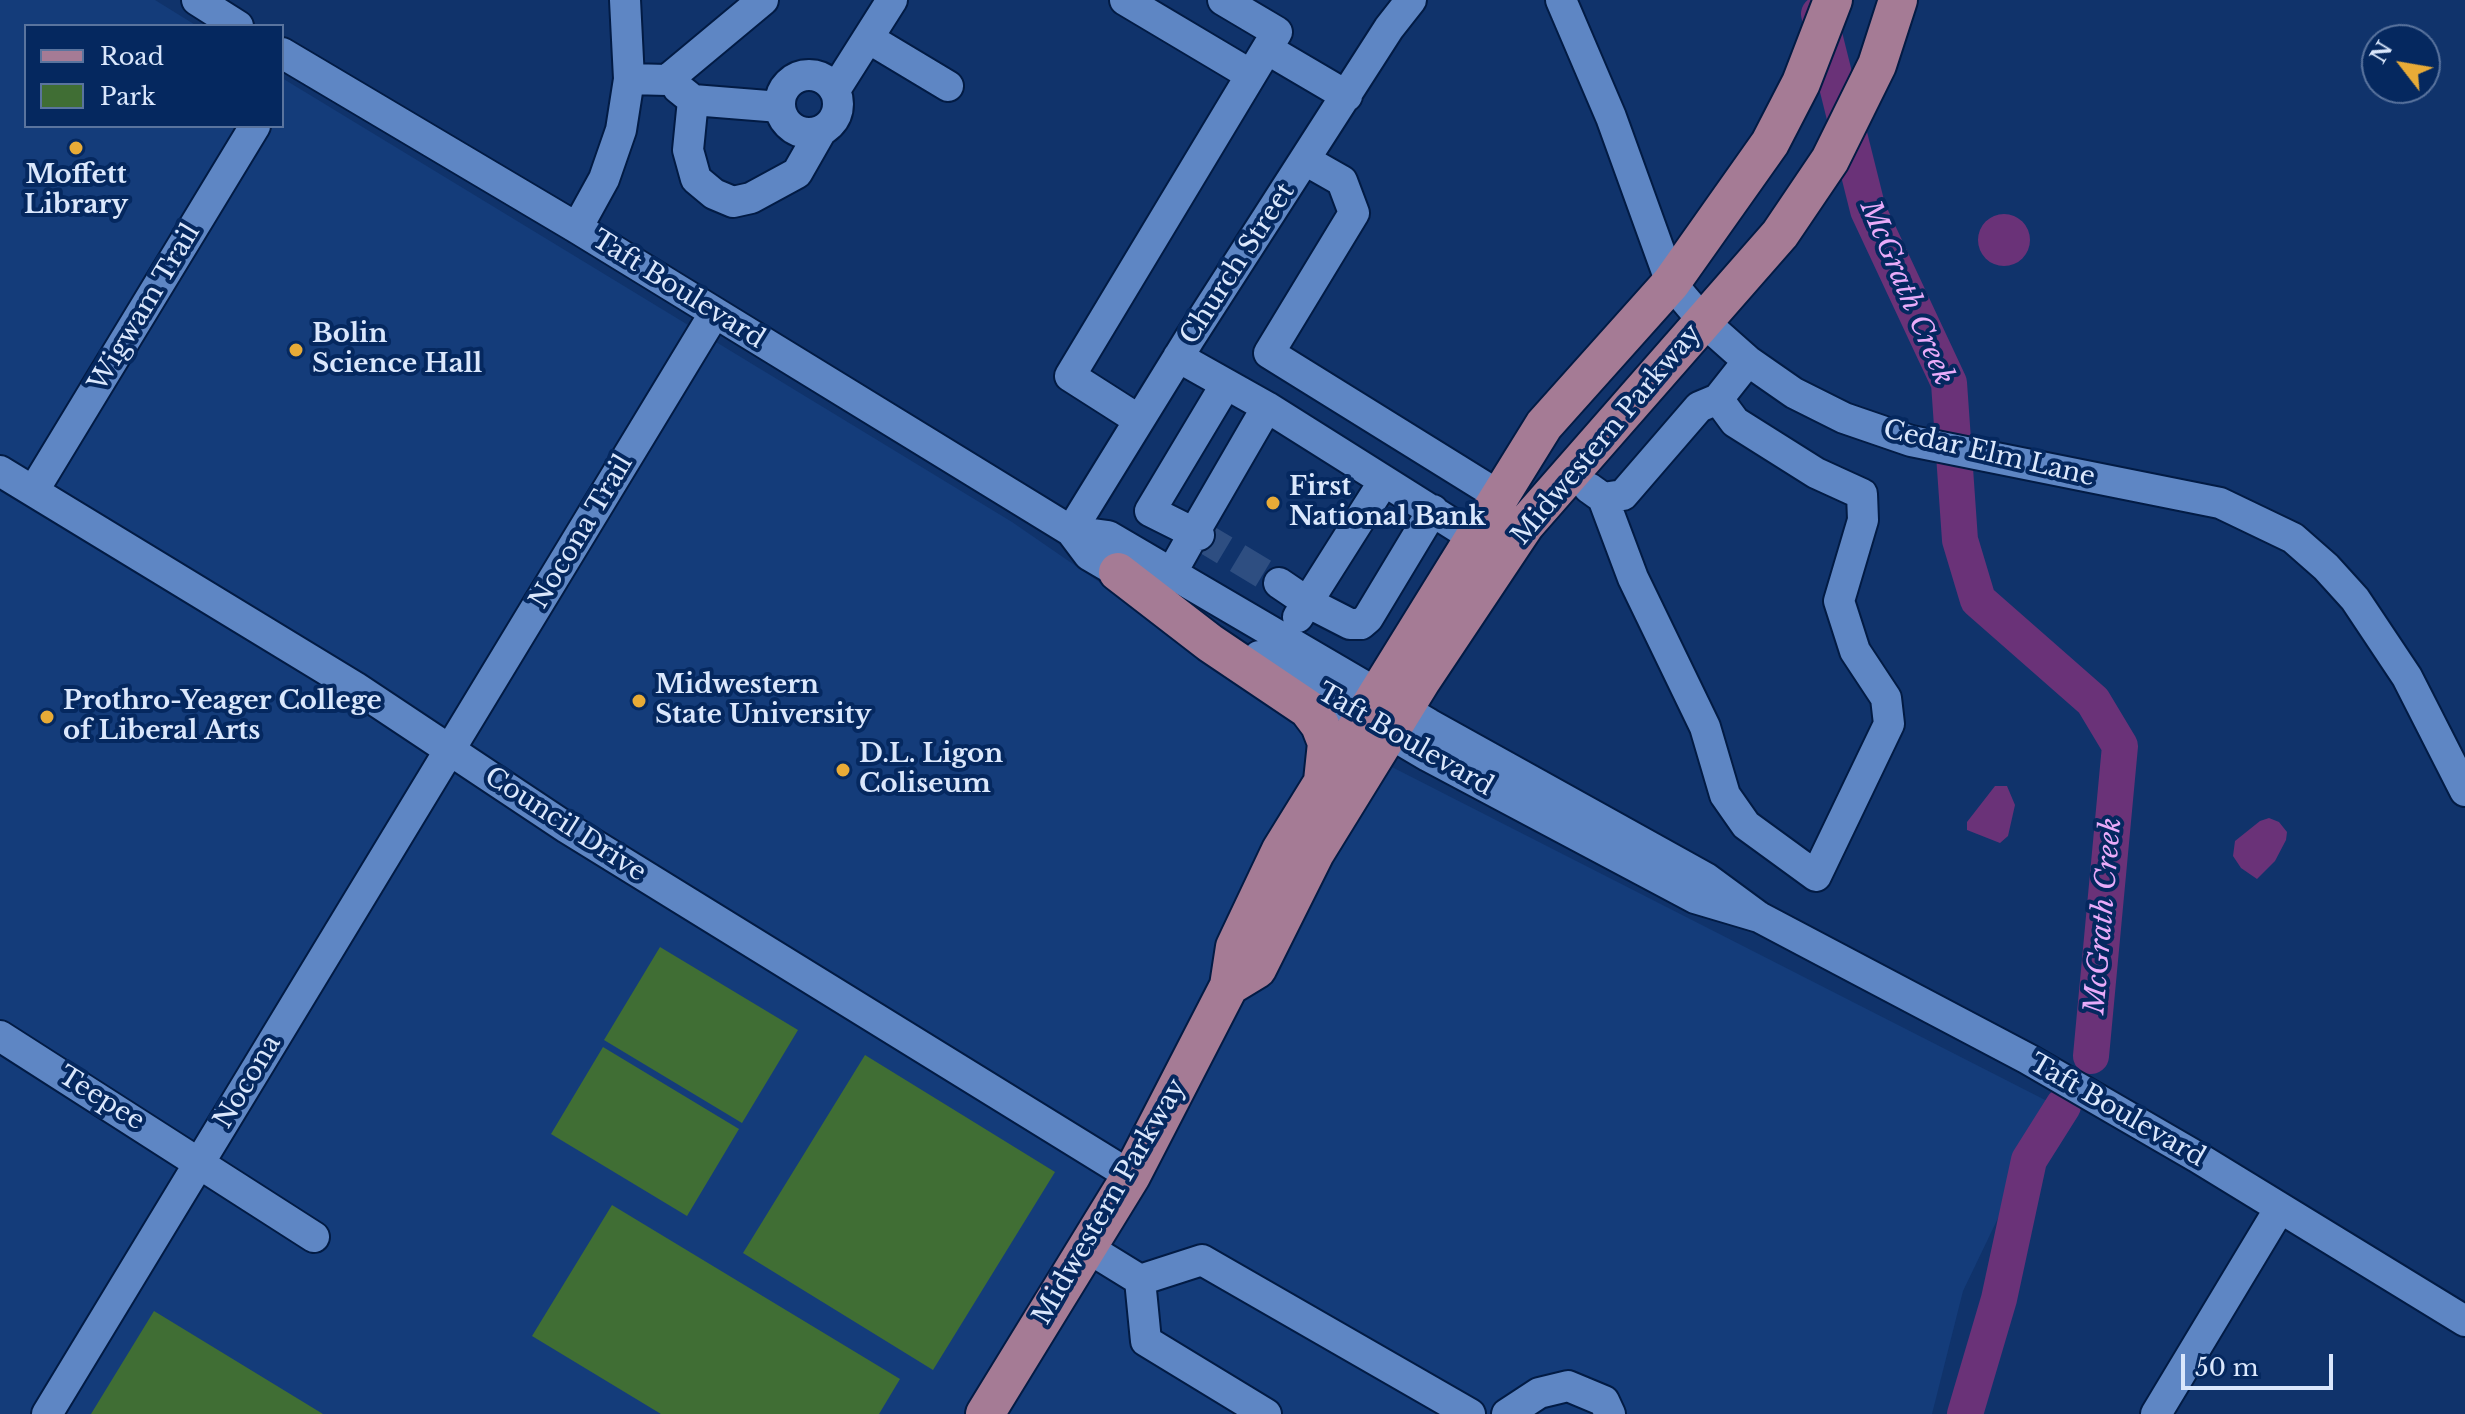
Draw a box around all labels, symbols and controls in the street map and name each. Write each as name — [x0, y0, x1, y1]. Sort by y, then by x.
legend — [24, 24, 284, 128]
north arrow — [2361, 24, 2441, 104]
text: N — [2365, 37, 2399, 68]
text: Road — [100, 42, 164, 71]
text: Park — [100, 82, 156, 111]
marker: Moffett Library — [67, 139, 85, 157]
place label: Moffett Library — [24, 160, 128, 222]
street label: Church Street — [1174, 178, 1302, 350]
water label: McGrath Creek — [1852, 196, 1960, 390]
street label: Wigwam Trail — [83, 219, 207, 397]
street label: Taft Boulevard — [586, 224, 770, 356]
street label: Midwestern Parkway — [1506, 318, 1708, 552]
place label: Bolin Science Hall — [312, 319, 482, 380]
marker: Bolin Science Hall — [287, 341, 305, 359]
street label: Cedar Elm Lane — [1880, 414, 2098, 494]
street label: Nocona Trail — [524, 450, 640, 614]
place label: First National Bank — [1289, 472, 1486, 534]
marker: First National Bank — [1264, 494, 1282, 512]
place label: Midwestern State University — [655, 670, 871, 732]
street label: Taft Boulevard — [1312, 677, 1498, 803]
place label: Prothro-Yeager College of Liberal Arts — [63, 686, 382, 748]
marker: Midwestern State University — [630, 692, 648, 710]
marker: Prothro-Yeager College of Liberal Arts — [38, 708, 56, 726]
place label: D.L. Ligon Coliseum — [859, 739, 1003, 800]
street label: Council Drive — [478, 761, 652, 889]
marker: D.L. Ligon Coliseum — [834, 761, 852, 779]
water label: McGrath Creek — [2079, 816, 2129, 1016]
street label: Nocona — [208, 1030, 288, 1134]
street label: Taft Boulevard — [2024, 1048, 2210, 1174]
street label: Teepee — [52, 1061, 150, 1137]
street label: Midwestern Parkway — [1027, 1074, 1193, 1330]
scale bar — [2185, 1338, 2337, 1388]
text: 50 m — [2195, 1353, 2258, 1382]

